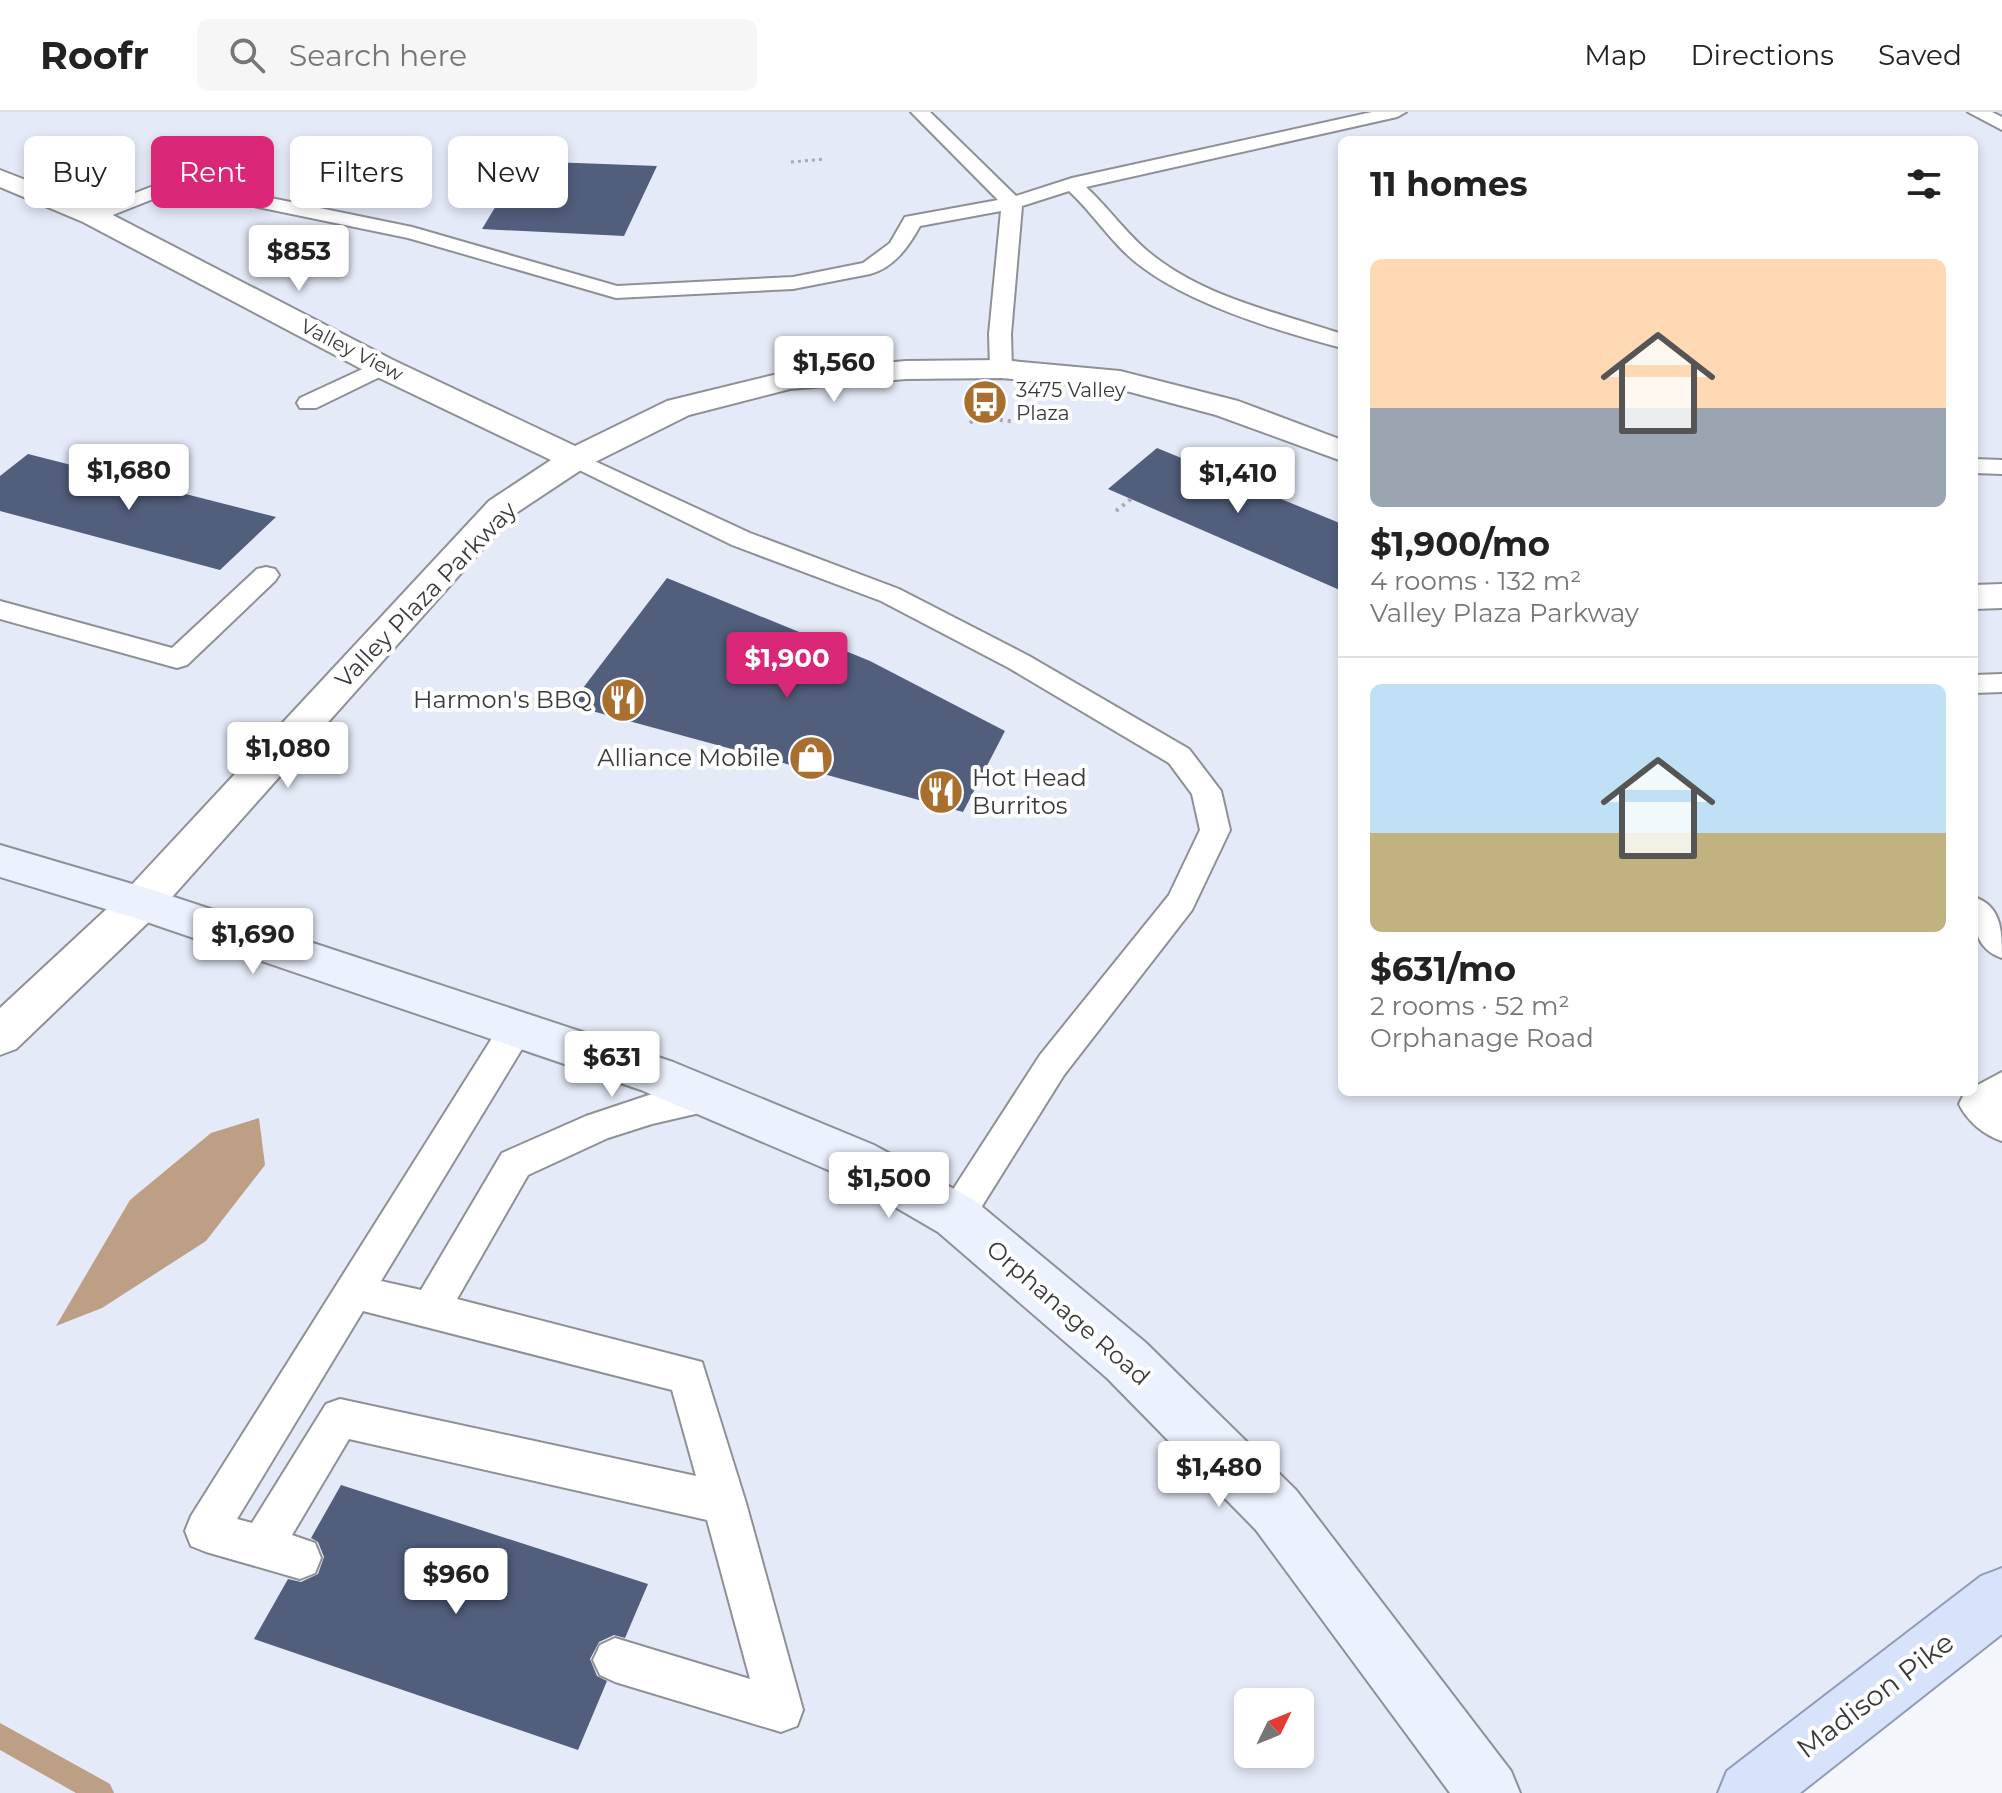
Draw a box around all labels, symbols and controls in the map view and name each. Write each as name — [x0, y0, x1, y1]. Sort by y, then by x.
search box — [197, 19, 757, 91]
text: Roofr — [40, 32, 149, 79]
icon: search — [225, 33, 269, 77]
text: Search here — [289, 37, 467, 74]
text: Map — [1584, 38, 1646, 72]
text: Directions — [1690, 38, 1834, 72]
text: Saved — [1878, 38, 1962, 72]
chip: Buy — [24, 136, 135, 208]
chip: Rent — [151, 136, 274, 208]
chip: Filters — [290, 136, 432, 208]
chip: New — [448, 136, 568, 208]
icon: filters — [1902, 162, 1946, 206]
text: 11 homes — [1370, 163, 1528, 205]
pin: $853 — [252, 225, 346, 293]
text: $853 — [267, 235, 331, 267]
icon: home — [1586, 311, 1730, 455]
street label: Valley View — [297, 314, 408, 386]
pin: $1,560 — [769, 336, 899, 404]
text: $1,560 — [792, 346, 876, 378]
bus stop icon: 3475 Valley Plaza — [961, 378, 1009, 426]
place label: 3475 Valley Plaza — [1016, 378, 1126, 425]
pin: $1,680 — [64, 444, 194, 512]
pin: $1,410 — [1173, 447, 1303, 515]
text: $1,680 — [87, 454, 171, 486]
text: $1,410 — [1199, 457, 1277, 489]
street label: Valley Plaza Parkway — [329, 495, 522, 694]
text: $1,900/mo — [1370, 523, 1550, 565]
text: 4 rooms · 132 m² — [1370, 565, 1581, 597]
text: Valley Plaza Parkway — [1370, 597, 1639, 629]
pin: $1,900 — [722, 632, 852, 700]
text: $1,900 — [744, 642, 830, 674]
restaurant icon: Harmon's BBQ — [599, 676, 647, 724]
place label: Harmon's BBQ — [413, 685, 592, 714]
pin: $1,080 — [223, 722, 353, 790]
text: $1,080 — [245, 732, 331, 764]
shop icon: Alliance Mobile — [787, 734, 835, 782]
icon: home — [1586, 736, 1730, 880]
place label: Alliance Mobile — [597, 743, 780, 772]
place label: Hot Head Burritos — [972, 763, 1087, 820]
restaurant icon: Hot Head Burritos — [917, 768, 965, 816]
pin: $1,690 — [188, 908, 318, 976]
text: $1,690 — [211, 918, 295, 950]
text: $631/mo — [1370, 948, 1516, 990]
text: 2 rooms · 52 m² — [1370, 990, 1570, 1022]
text: Orphanage Road — [1370, 1022, 1594, 1054]
pin: $631 — [565, 1031, 659, 1099]
text: $631 — [583, 1041, 641, 1073]
pin: $1,500 — [824, 1152, 954, 1220]
text: $1,500 — [847, 1162, 931, 1194]
street label: Orphanage Road — [981, 1234, 1156, 1391]
pin: $1,480 — [1154, 1441, 1284, 1509]
text: $1,480 — [1176, 1451, 1262, 1483]
pin: $960 — [409, 1548, 503, 1616]
text: $960 — [422, 1558, 490, 1590]
street label: Madison Pike — [1790, 1625, 1960, 1765]
north arrow — [1234, 1688, 1314, 1768]
map controls — [1234, 1688, 1314, 1768]

